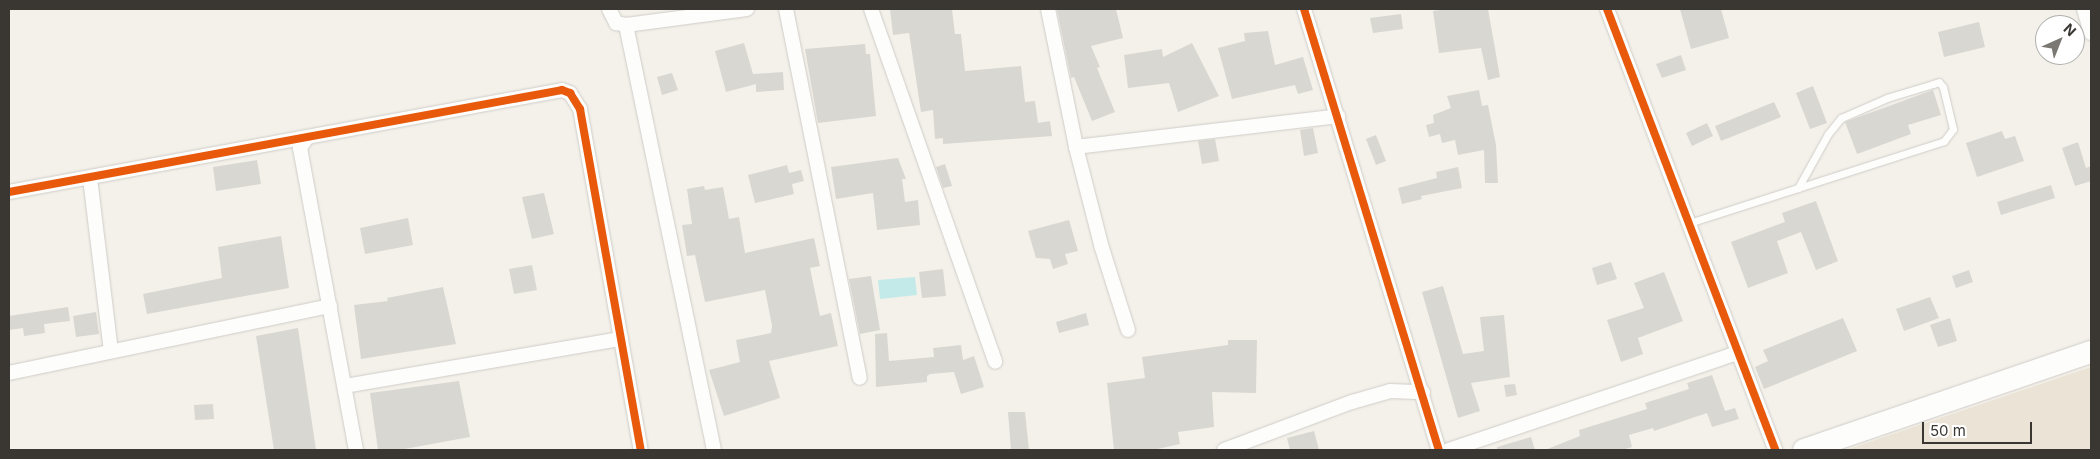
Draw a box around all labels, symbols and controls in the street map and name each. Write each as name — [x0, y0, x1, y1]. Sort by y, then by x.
north arrow — [2035, 15, 2085, 65]
text: N — [2060, 20, 2080, 39]
scale bar — [1925, 412, 2035, 444]
text: 50 m — [1930, 421, 1966, 440]

